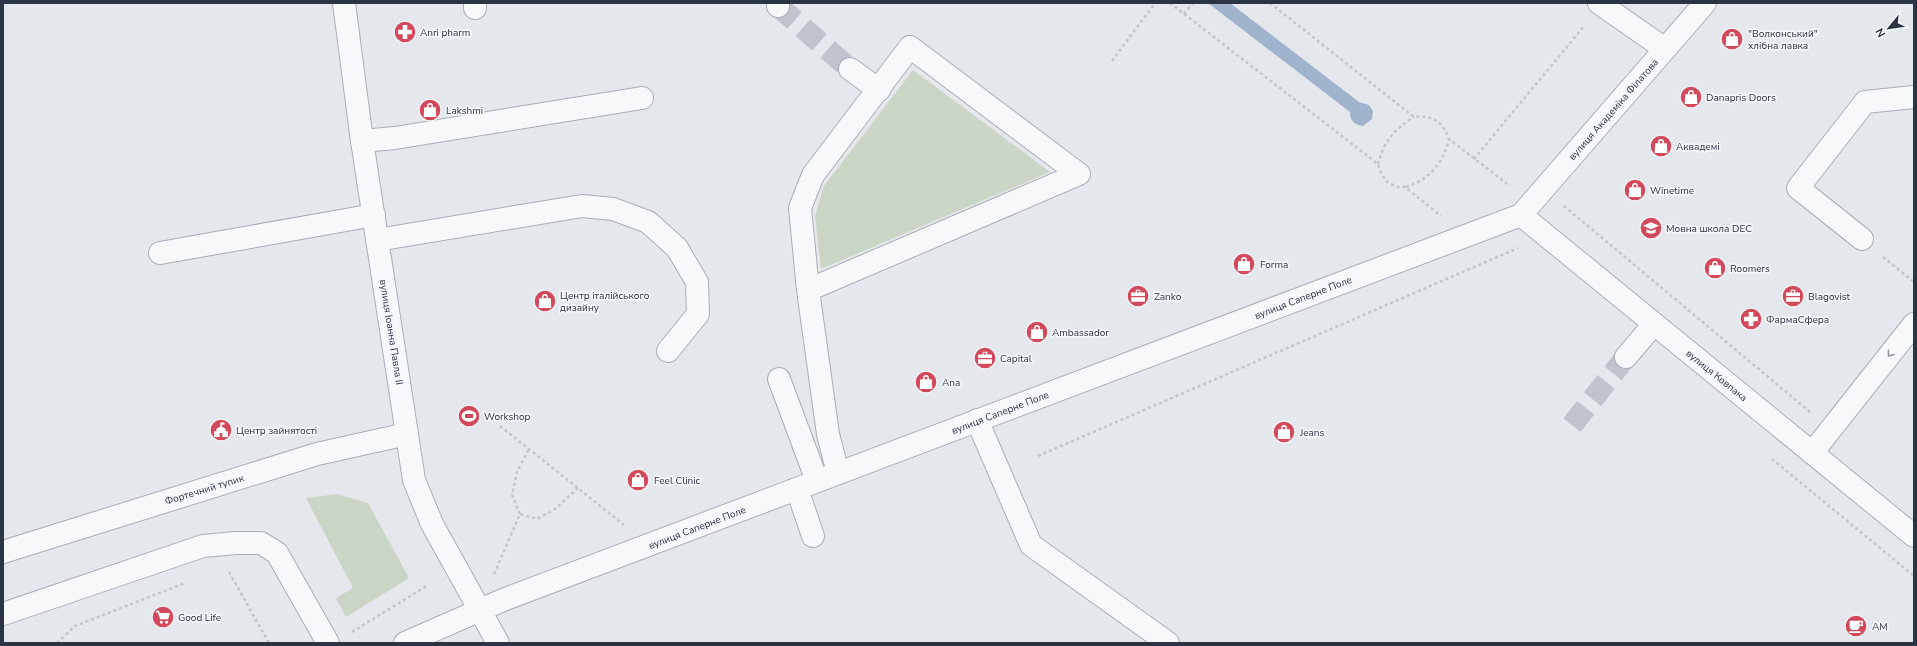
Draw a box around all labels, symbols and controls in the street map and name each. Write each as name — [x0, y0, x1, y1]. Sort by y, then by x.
north arrow — [1869, 8, 1909, 48]
pharmacy icon: Anri pharm — [392, 19, 418, 45]
text: N — [1872, 25, 1889, 40]
place label: Anri pharm — [420, 26, 470, 40]
shop icon: "Волконський" хлібна лавка — [1719, 26, 1745, 52]
place label: "Волконський" хлібна лавка — [1748, 27, 1818, 53]
street label: вулиця Академіка Філатова — [1566, 56, 1662, 163]
shop icon: Danapris Doors — [1678, 84, 1704, 110]
place label: Danapris Doors — [1706, 91, 1776, 105]
shop icon: Lakshmi — [417, 97, 443, 123]
place label: Lakshmi — [446, 104, 483, 118]
shop icon: Аквадемі — [1648, 133, 1674, 159]
place label: Аквадемі — [1676, 140, 1720, 154]
shop icon: Winetime — [1622, 177, 1648, 203]
place label: Winetime — [1650, 184, 1694, 198]
school or university icon: Мовна школа DEC — [1638, 215, 1664, 241]
place label: Мовна школа DEC — [1666, 222, 1752, 236]
shop icon: Forma — [1231, 251, 1257, 277]
shop icon: Roomers — [1702, 255, 1728, 281]
place label: Forma — [1260, 258, 1288, 272]
place label: Roomers — [1730, 262, 1770, 276]
street label: вулиця Саперне Поле — [1253, 273, 1354, 323]
street label: вулиця Іоанна Павла II — [376, 278, 406, 386]
office icon: Zanko — [1125, 283, 1151, 309]
office icon: Blagovist — [1780, 283, 1806, 309]
shop icon: Центр італійського дизайну — [532, 288, 558, 314]
place label: Центр італійського дизайну — [560, 289, 650, 315]
place label: Zanko — [1154, 290, 1182, 304]
place label: Blagovist — [1808, 290, 1851, 304]
pharmacy icon: ФармаСфера — [1738, 306, 1764, 332]
place label: ФармаСфера — [1766, 313, 1829, 327]
shop icon: Ambassador — [1024, 319, 1050, 345]
place label: Ambassador — [1052, 326, 1109, 340]
office icon: Capital — [972, 345, 998, 371]
street label: вулиця Ковпака — [1683, 347, 1750, 405]
one-way arrow — [1888, 350, 1895, 357]
place label: Capital — [1000, 352, 1032, 366]
shop icon: Ana — [913, 369, 939, 395]
place label: Ana — [942, 376, 960, 390]
street label: вулиця Саперне Поле — [950, 388, 1051, 438]
sports icon: Workshop — [456, 403, 482, 429]
place label: Workshop — [484, 410, 531, 424]
public building icon: Центр зайнятості — [208, 417, 234, 443]
shop icon: Jeans — [1271, 419, 1297, 445]
place label: Центр зайнятості — [236, 424, 317, 438]
place label: Jeans — [1299, 426, 1325, 440]
shop icon: Feel Clinic — [625, 467, 651, 493]
street label: Фортечний тупик — [163, 471, 246, 509]
place label: Feel Clinic — [654, 474, 700, 488]
street label: вулиця Саперне Поле — [647, 503, 748, 553]
supermarket icon: Good Life — [150, 604, 176, 630]
place label: Good Life — [178, 611, 221, 625]
cafe icon: AM — [1843, 613, 1869, 639]
place label: AM — [1872, 620, 1888, 634]

